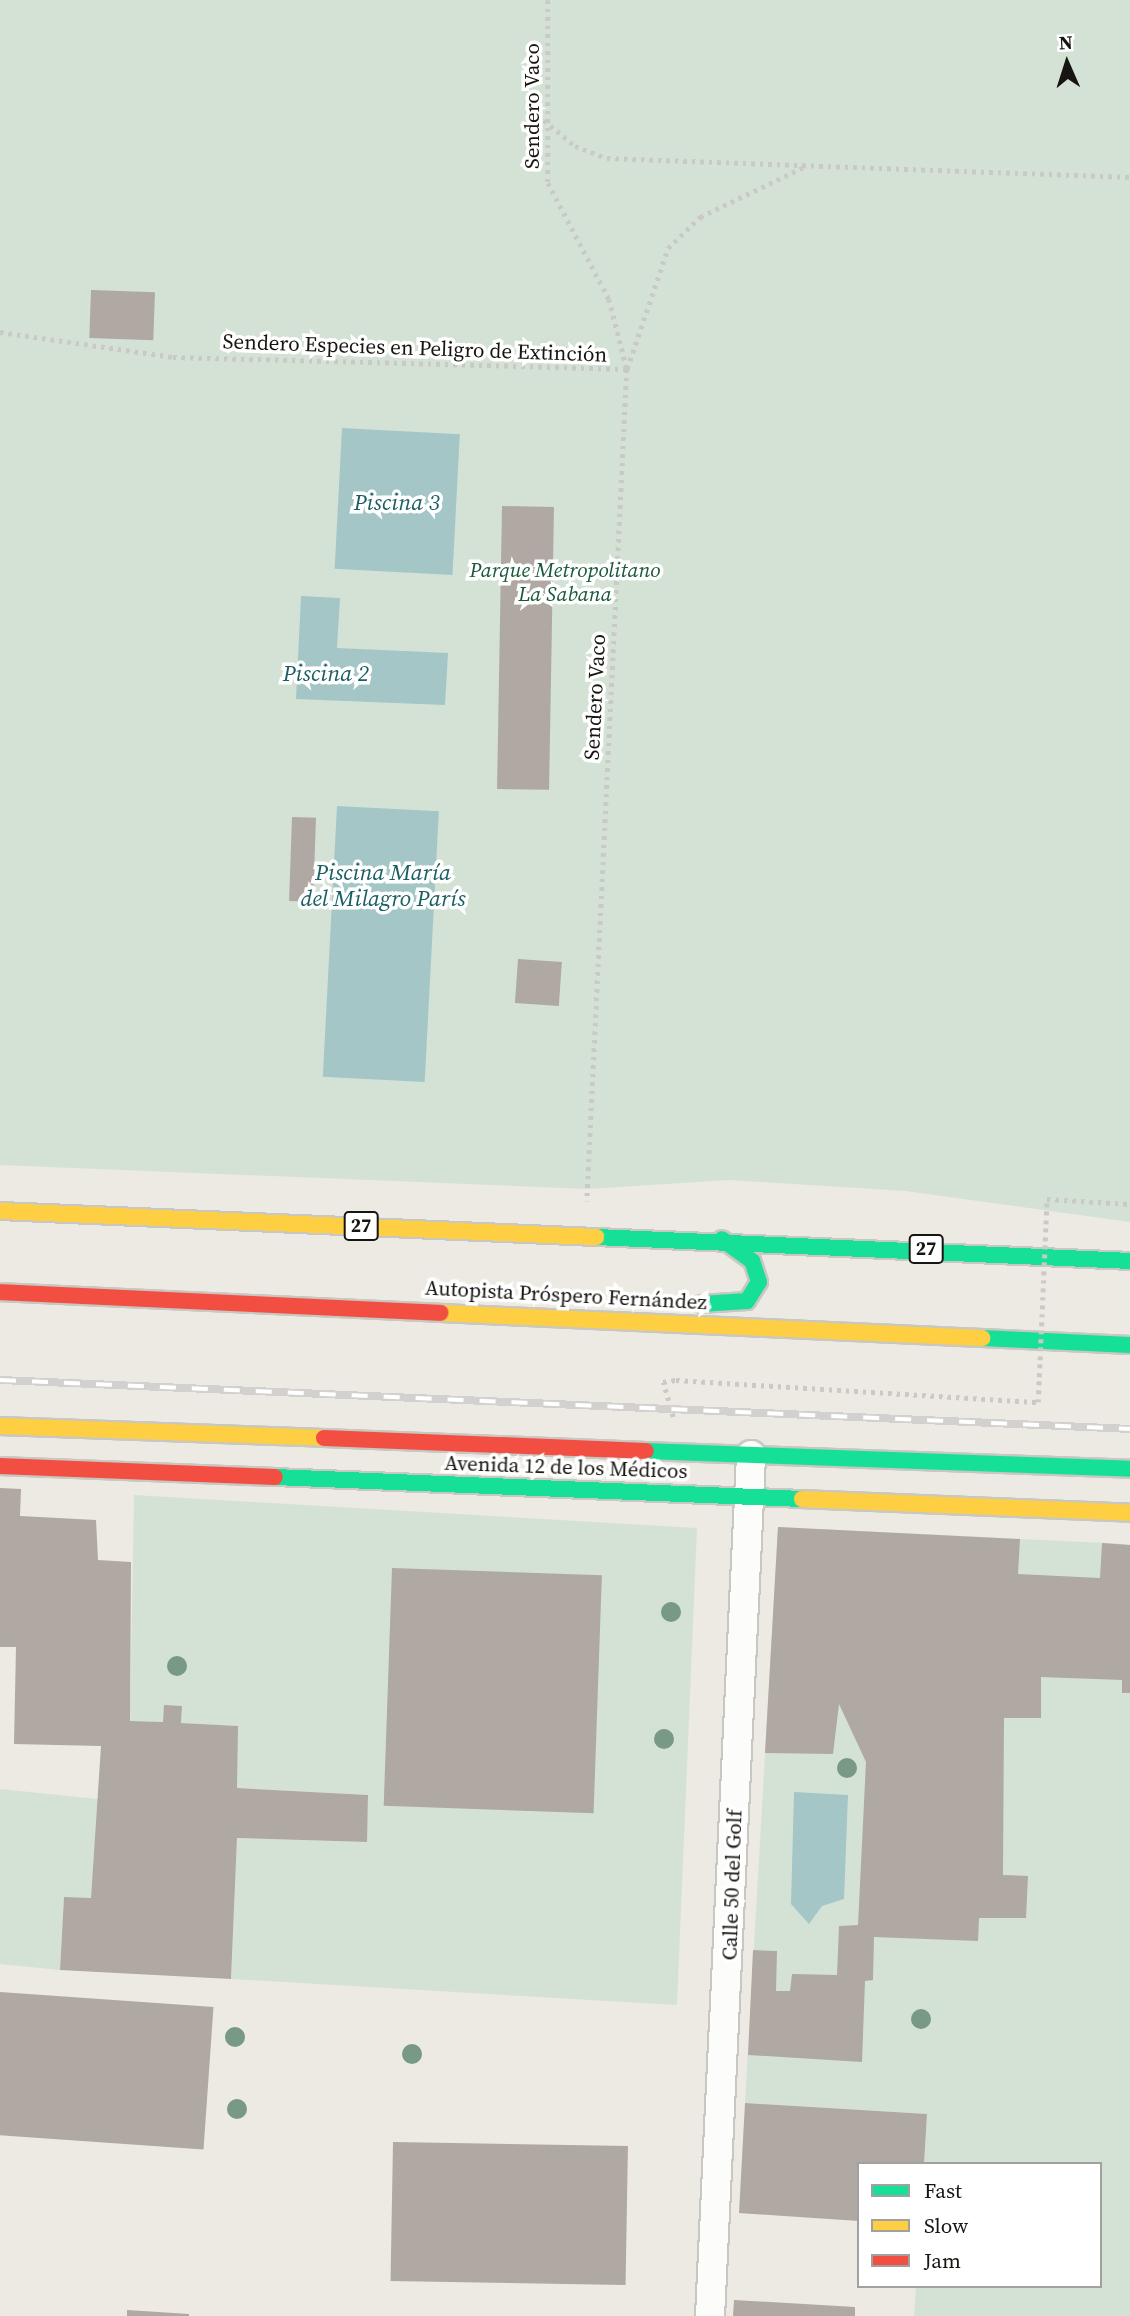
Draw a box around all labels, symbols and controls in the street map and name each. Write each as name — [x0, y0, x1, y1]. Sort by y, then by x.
north arrow — [1032, 28, 1102, 98]
text: N — [1058, 29, 1073, 55]
street label: Sendero Vaco — [519, 43, 545, 169]
street label: Sendero Especies en Peligro de Extinción — [222, 329, 608, 367]
water label: Piscina 3 — [354, 488, 440, 516]
park label: Parque Metropolitano La Sabana — [469, 557, 661, 607]
street label: Sendero Vaco — [579, 633, 611, 761]
water label: Piscina 2 — [283, 659, 369, 687]
water label: Piscina María del Milagro París — [301, 858, 465, 912]
road number: 27 — [344, 1210, 378, 1242]
road number: 27 — [908, 1233, 944, 1264]
street label: Autopista Próspero Fernández — [424, 1275, 708, 1315]
street label: Avenida 12 de los Médicos — [444, 1450, 688, 1484]
street label: Calle 50 del Golf — [717, 1809, 747, 1961]
legend — [857, 2162, 1102, 2288]
text: Fast — [924, 2176, 962, 2205]
text: Slow — [924, 2211, 968, 2240]
text: Jam — [924, 2246, 961, 2275]

